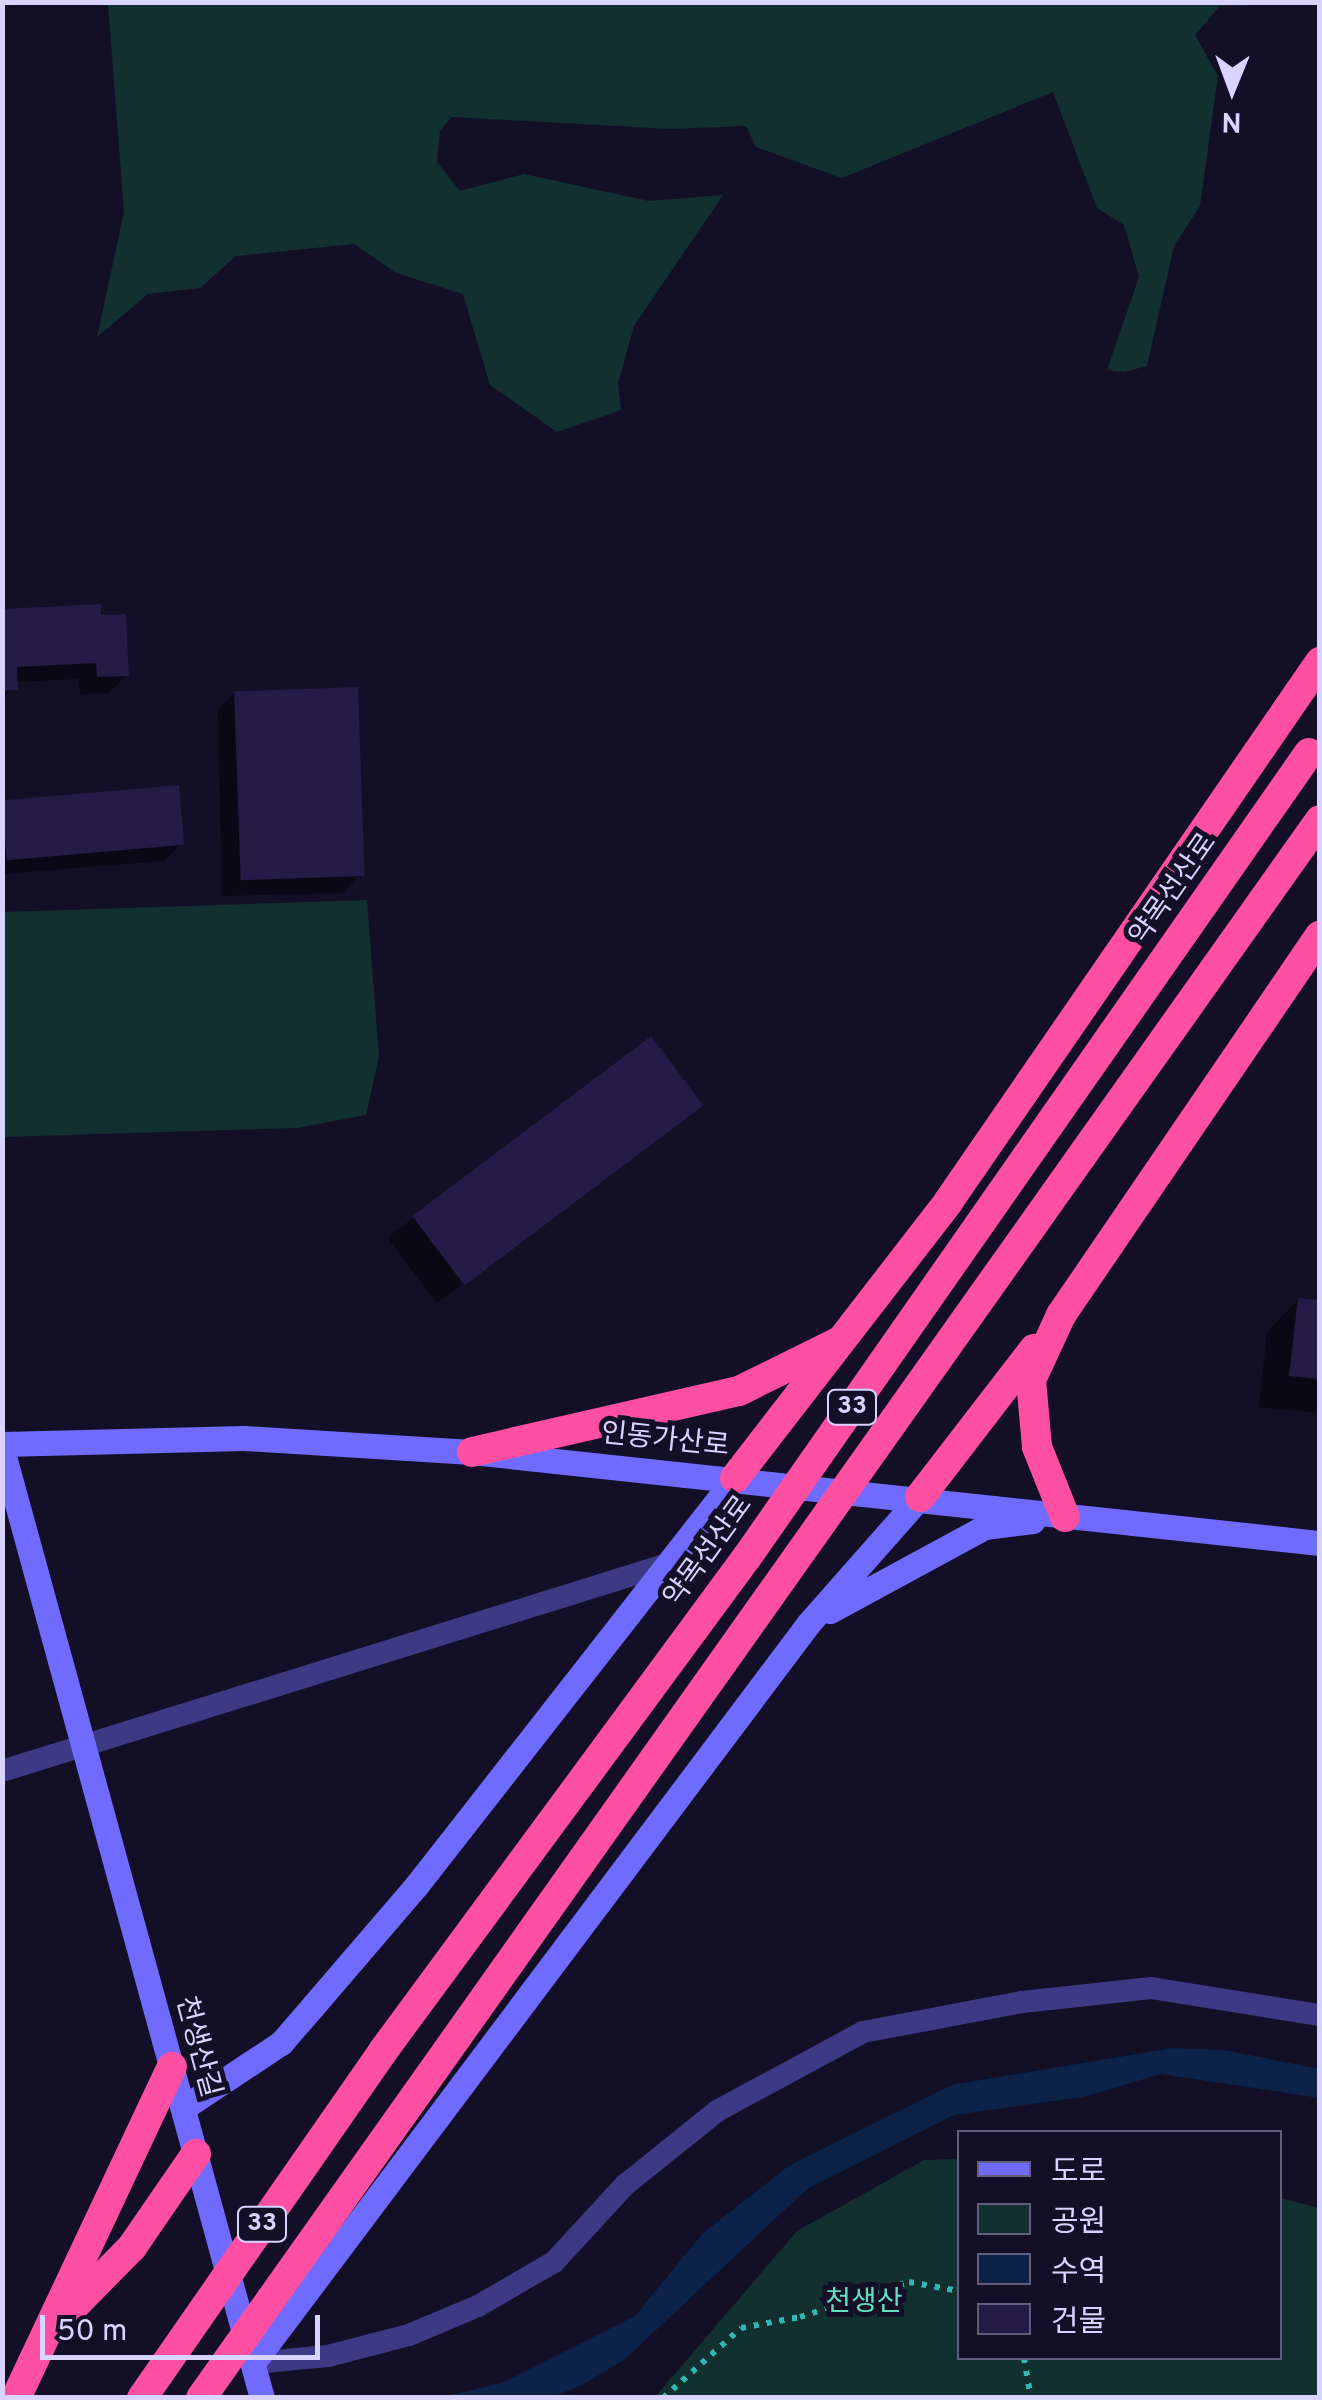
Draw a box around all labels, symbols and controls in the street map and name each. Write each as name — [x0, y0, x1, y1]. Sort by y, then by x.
north arrow — [1182, 40, 1282, 140]
text: N — [1221, 102, 1242, 138]
street label: 약목선산로 — [1123, 828, 1225, 952]
road number: 33 — [827, 1387, 877, 1427]
street label: 인동가산로 — [599, 1418, 731, 1464]
street label: 약목선산로 — [658, 1490, 760, 1614]
street label: 천생산길 — [167, 1993, 227, 2101]
legend — [957, 2130, 1282, 2360]
text: 도로 — [1051, 2155, 1106, 2192]
road number: 33 — [237, 2204, 287, 2244]
text: 공원 — [1051, 2205, 1106, 2242]
text: 수역 — [1051, 2255, 1106, 2292]
park label: 천생산 — [825, 2286, 903, 2320]
scale bar — [45, 2295, 325, 2357]
text: 건물 — [1051, 2305, 1106, 2342]
text: 50 m — [57, 2314, 127, 2351]

